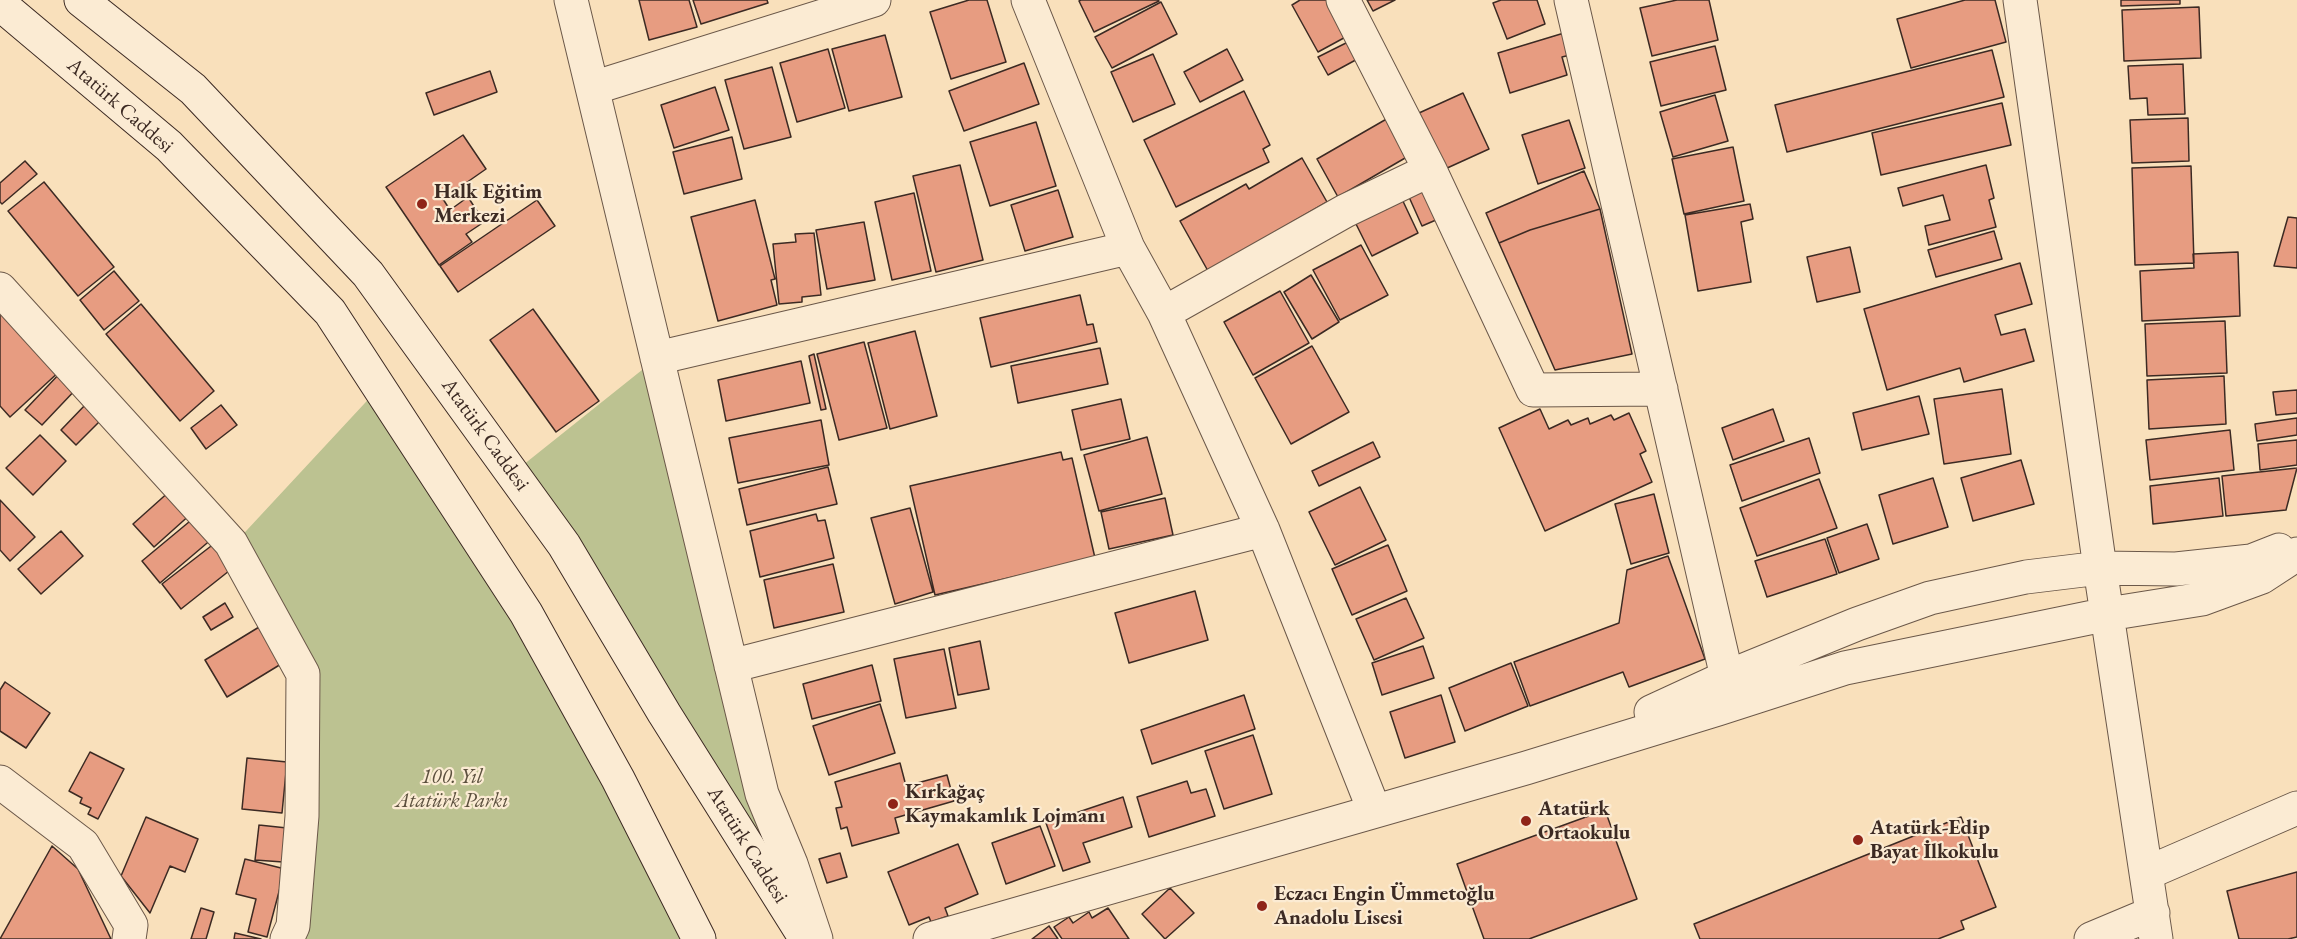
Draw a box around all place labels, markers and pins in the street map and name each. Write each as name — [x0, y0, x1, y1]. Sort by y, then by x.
place label: Halk Eğitim Merkezi — [434, 179, 542, 229]
marker: Halk Eğitim Merkezi — [415, 197, 429, 211]
place label: Kırkağaç Kaymakamlık Lojmanı — [905, 779, 1105, 829]
place label: Atatürk Ortaokulu — [1538, 796, 1630, 846]
marker: Kırkağaç Kaymakamlık Lojmanı — [886, 797, 900, 811]
marker: Atatürk Ortaokulu — [1519, 814, 1533, 828]
place label: Atatürk-Edip Bayat İlkokulu — [1870, 815, 1999, 865]
marker: Atatürk-Edip Bayat İlkokulu — [1851, 833, 1865, 847]
place label: Eczacı Engin Ümmetoğlu Anadolu Lisesi — [1274, 881, 1495, 931]
marker: Eczacı Engin Ümmetoğlu Anadolu Lisesi — [1255, 899, 1269, 913]

